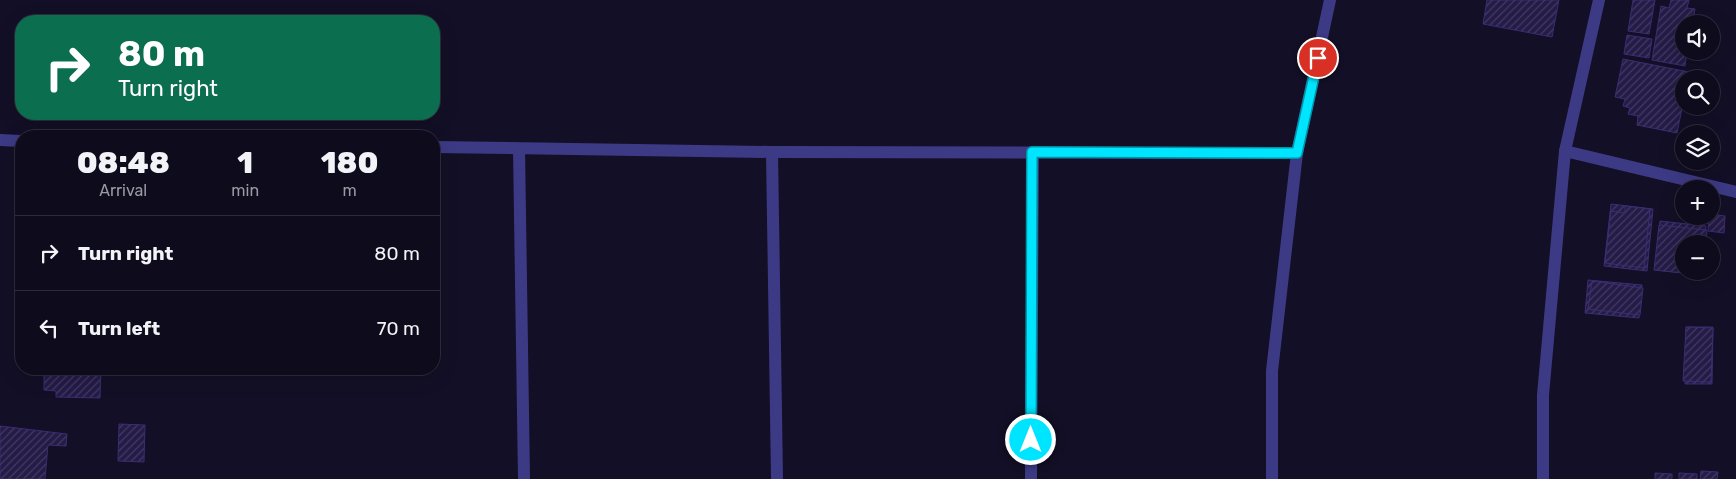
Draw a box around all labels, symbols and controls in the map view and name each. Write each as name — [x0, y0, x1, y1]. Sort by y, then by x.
map controls — [1675, 15, 1720, 280]
button: sound — [1675, 15, 1720, 60]
text: 80 m — [118, 33, 205, 75]
icon: right — [35, 35, 100, 100]
pin — [1297, 37, 1339, 79]
icon: arrive — [1304, 44, 1332, 72]
button: search — [1675, 70, 1720, 115]
text: Turn right — [118, 75, 218, 102]
button: layers — [1675, 125, 1720, 170]
text: 08:48 — [77, 145, 170, 181]
text: 1 — [237, 145, 253, 181]
text: 180 — [321, 145, 378, 181]
button: + — [1675, 180, 1720, 225]
text: Arrival — [99, 181, 147, 200]
text: min — [231, 181, 259, 200]
text: m — [342, 181, 357, 200]
button: − — [1675, 235, 1720, 280]
icon: right — [35, 239, 63, 267]
text: Turn right — [78, 242, 173, 265]
text: 80 m — [374, 242, 420, 265]
icon: left — [35, 314, 63, 342]
text: Turn left — [78, 317, 160, 340]
text: 70 m — [377, 317, 420, 340]
position arrow — [1004, 413, 1056, 465]

